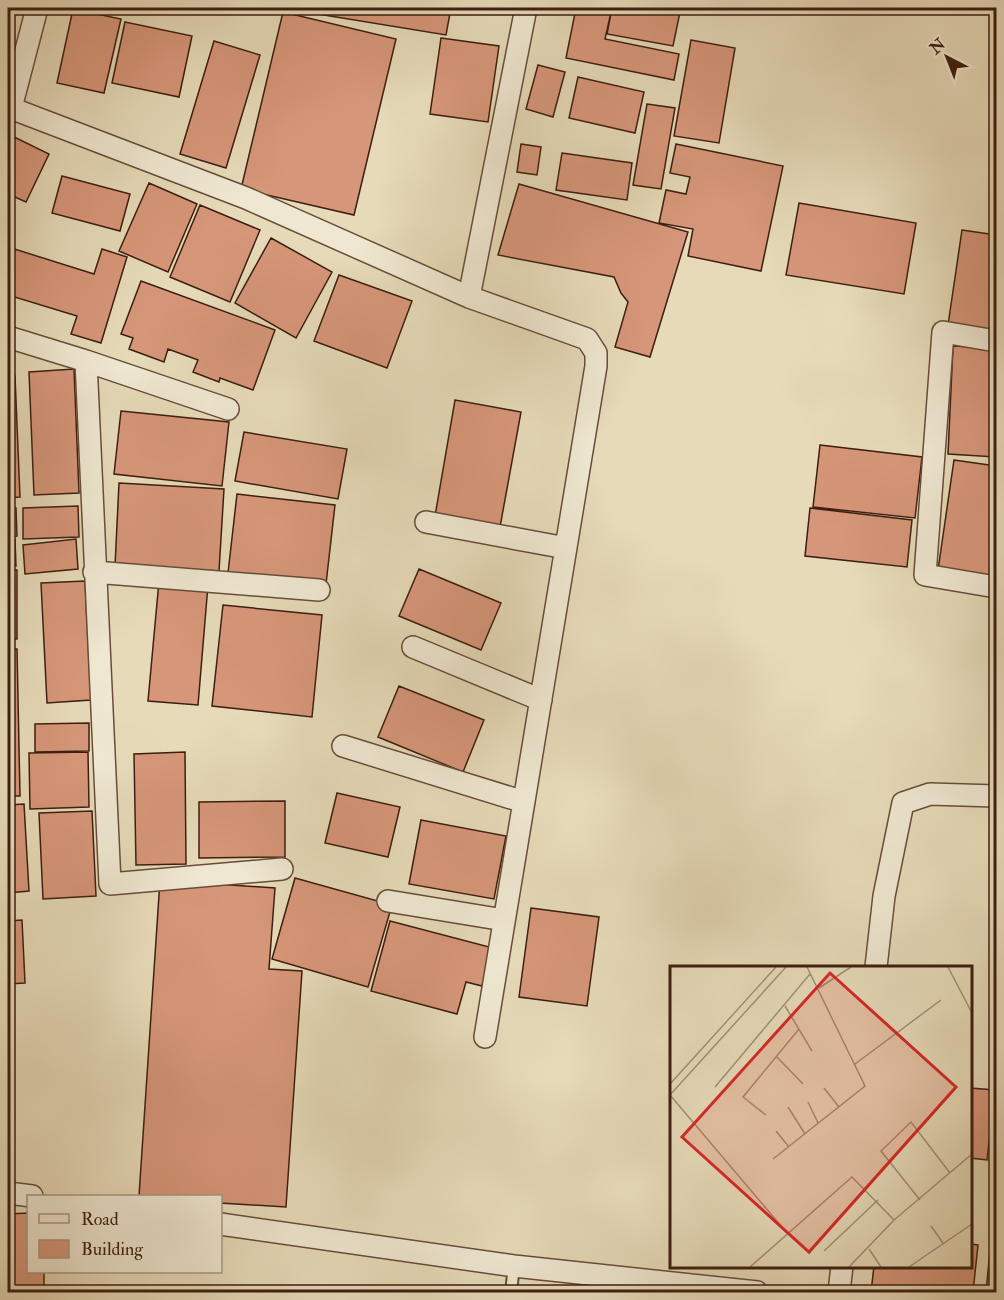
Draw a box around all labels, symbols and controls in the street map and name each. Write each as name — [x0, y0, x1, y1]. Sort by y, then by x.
north arrow — [917, 27, 977, 87]
text: N — [925, 34, 950, 59]
inset map — [670, 966, 971, 1267]
legend — [27, 1195, 222, 1273]
text: Road — [81, 1208, 119, 1231]
text: Building — [81, 1238, 144, 1261]

